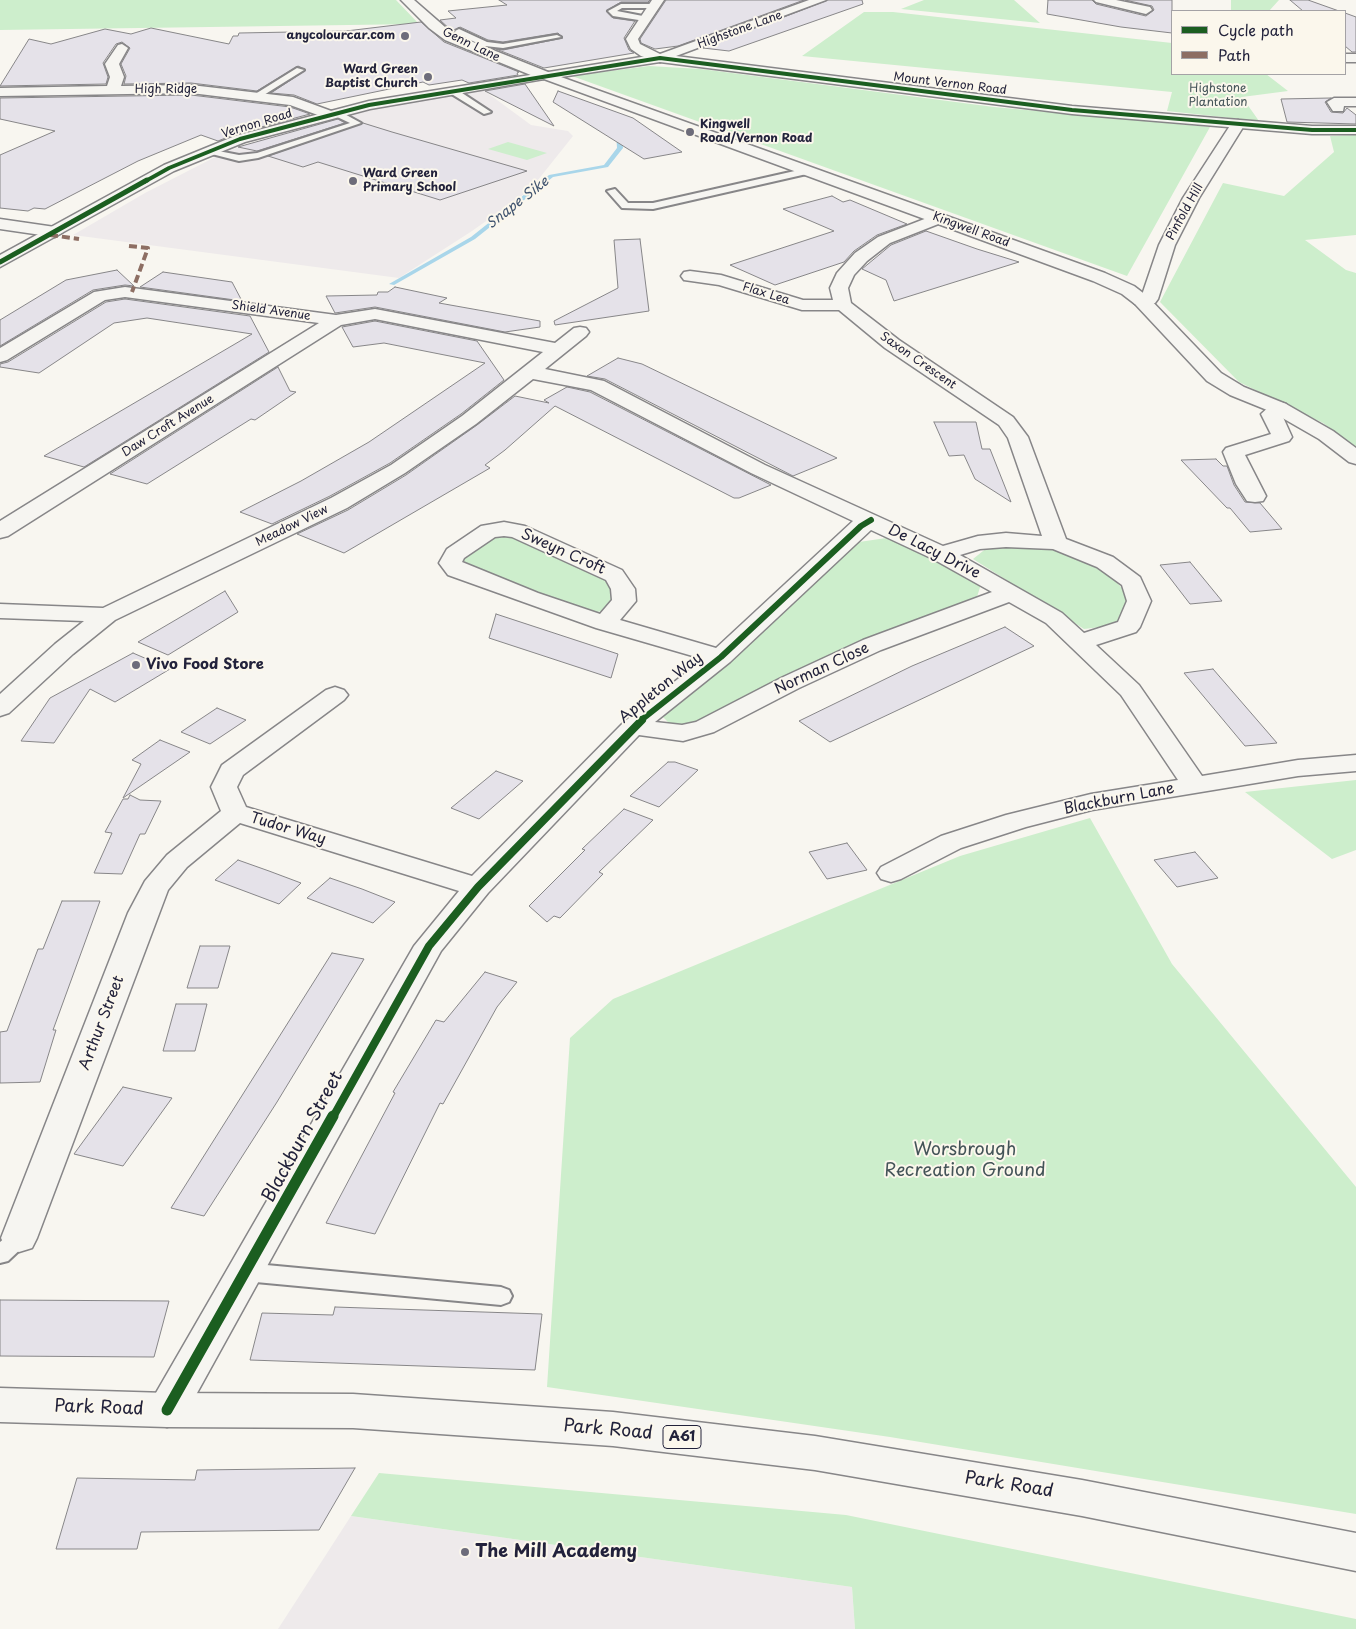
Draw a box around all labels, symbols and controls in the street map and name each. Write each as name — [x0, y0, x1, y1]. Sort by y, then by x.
street label: Highstone Lane — [696, 8, 784, 52]
legend — [1171, 10, 1346, 75]
text: Cycle path — [1218, 18, 1294, 41]
street label: Genn Lane — [440, 25, 502, 65]
place label: anycolourcar.com — [286, 29, 395, 43]
marker: anycolourcar.com — [399, 30, 411, 42]
text: Path — [1218, 43, 1250, 66]
place label: Ward Green Baptist Church — [325, 63, 418, 91]
street label: Mount Vernon Road — [892, 70, 1008, 98]
marker: Ward Green Baptist Church — [422, 71, 434, 83]
park label: Highstone Plantation — [1188, 82, 1248, 110]
street label: High Ridge — [135, 83, 197, 97]
street label: Vernon Road — [220, 106, 294, 142]
place label: Kingwell Road/Vernon Road — [700, 118, 812, 146]
marker: Kingwell Road/Vernon Road — [684, 126, 696, 138]
place label: Ward Green Primary School — [363, 167, 456, 195]
water label: Snape Sike — [484, 173, 552, 233]
marker: Ward Green Primary School — [347, 175, 359, 187]
street label: Pinfold Hill — [1163, 181, 1207, 243]
street label: Kingwell Road — [931, 209, 1011, 251]
street label: Flax Lea — [741, 280, 791, 308]
street label: Shield Avenue — [231, 298, 311, 324]
street label: Saxon Crescent — [877, 329, 959, 393]
street label: Daw Croft Avenue — [119, 392, 217, 460]
street label: Meadow View — [253, 502, 331, 550]
street label: De Lacy Drive — [885, 521, 983, 583]
street label: Sweyn Croft — [518, 525, 608, 579]
street label: Norman Close — [772, 639, 872, 699]
street label: Appleton Way — [616, 649, 706, 727]
place label: Vivo Food Store — [146, 656, 264, 674]
marker: Vivo Food Store — [130, 659, 142, 671]
street label: Blackburn Lane — [1062, 779, 1176, 819]
street label: Tudor Way — [248, 809, 328, 849]
street label: Arthur Street — [76, 973, 128, 1073]
street label: Blackburn Street — [258, 1068, 348, 1206]
park label: Worsbrough Recreation Ground — [884, 1139, 1046, 1182]
street label: Park Road — [54, 1396, 144, 1420]
street label: Park Road — [562, 1415, 654, 1445]
road number: A61 — [663, 1425, 701, 1448]
street label: Park Road — [963, 1467, 1055, 1503]
place label: The Mill Academy — [475, 1541, 637, 1563]
marker: The Mill Academy — [459, 1546, 471, 1558]

